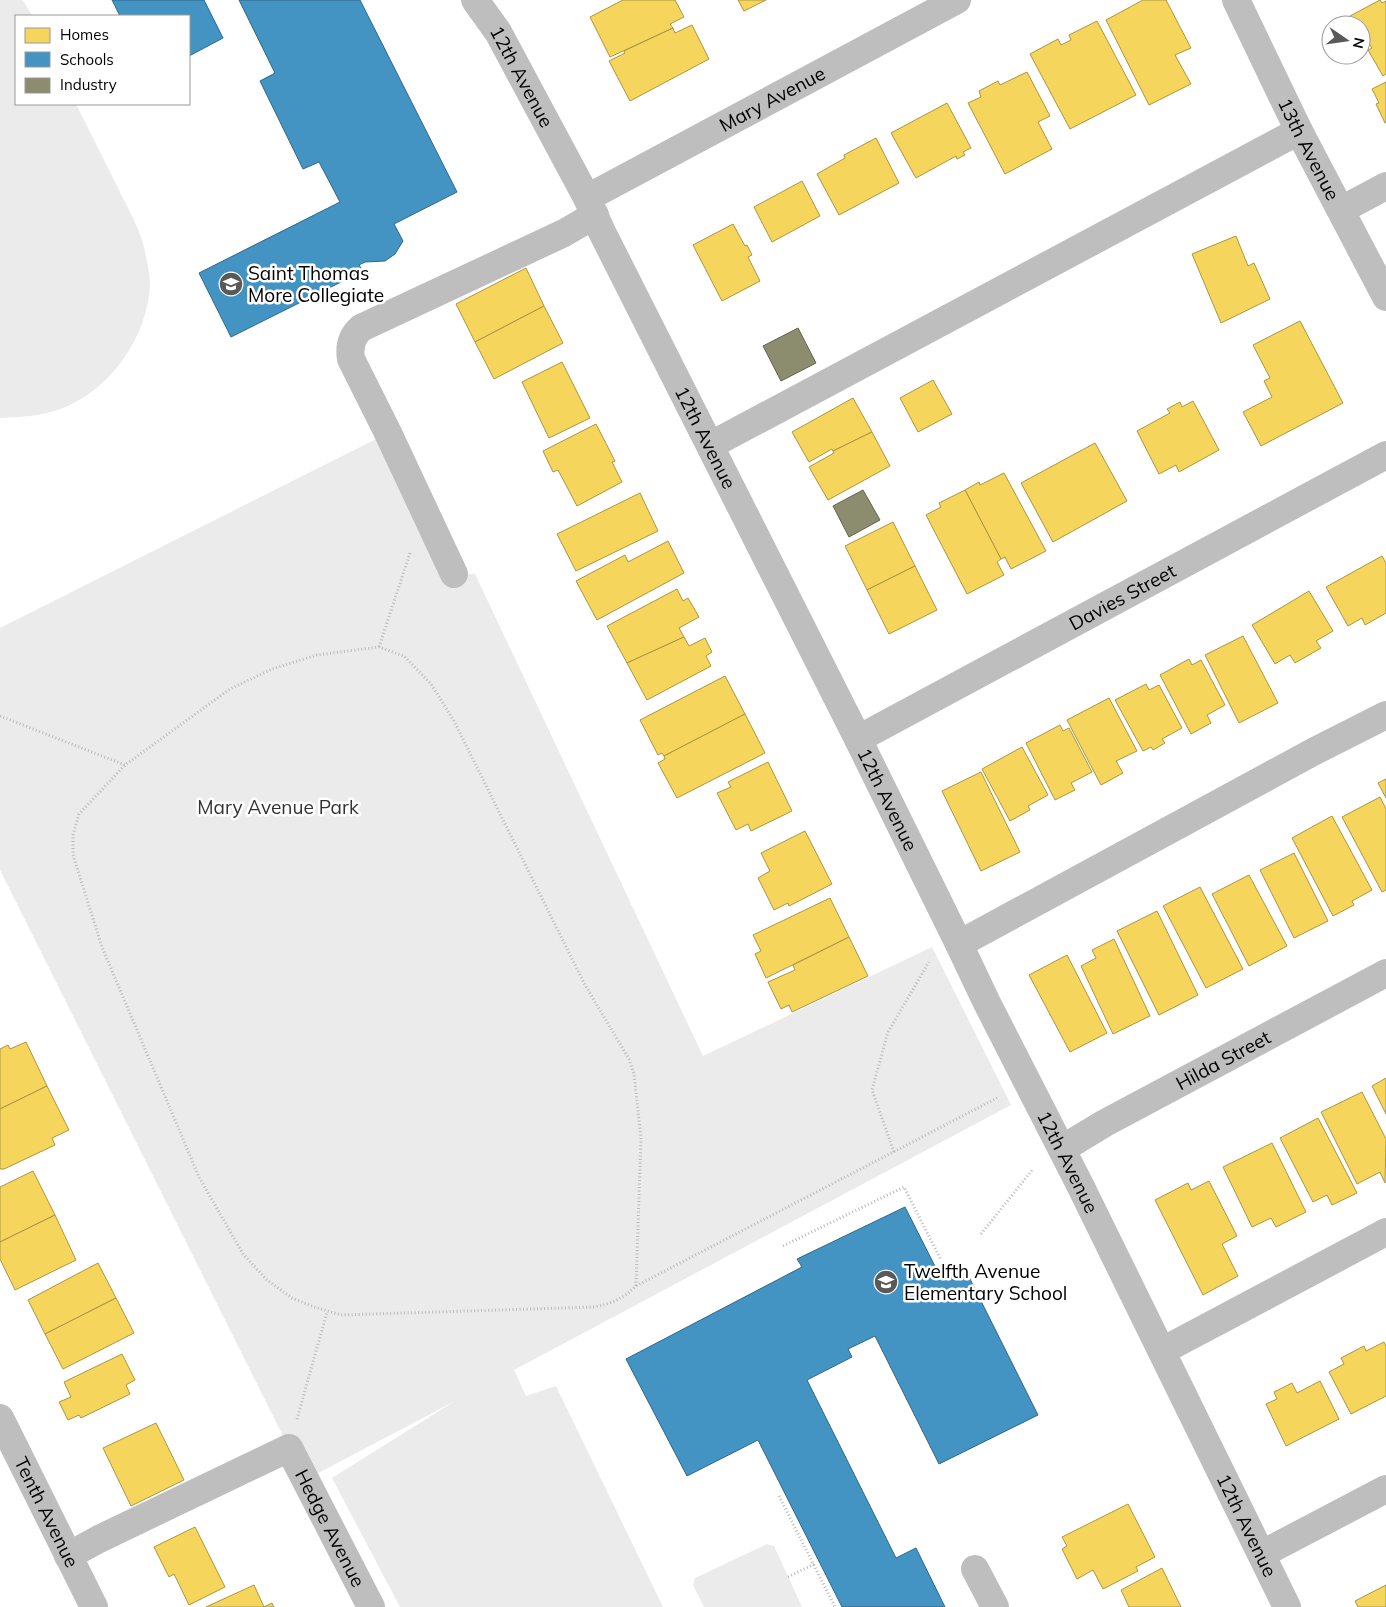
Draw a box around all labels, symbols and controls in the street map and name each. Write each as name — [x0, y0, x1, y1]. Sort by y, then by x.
legend — [15, 15, 190, 105]
north arrow — [1321, 15, 1371, 65]
street label: 12th Avenue — [485, 22, 559, 132]
text: Homes — [60, 25, 109, 44]
text: N — [1349, 36, 1369, 50]
text: Schools — [60, 50, 114, 69]
street label: Mary Avenue — [715, 61, 829, 137]
text: Industry — [60, 75, 117, 94]
street label: 13th Avenue — [1273, 94, 1345, 204]
place label: Saint Thomas More Collegiate — [248, 261, 384, 307]
school or university icon: Saint Thomas More Collegiate — [218, 271, 244, 297]
street label: 12th Avenue — [670, 382, 742, 493]
street label: Davies Street — [1065, 558, 1180, 635]
street label: 12th Avenue — [852, 744, 923, 855]
park label: Mary Avenue Park — [197, 795, 359, 819]
street label: Hilda Street — [1171, 1025, 1275, 1095]
street label: 12th Avenue — [1032, 1107, 1104, 1217]
place label: Twelfth Avenue Elementary School — [904, 1259, 1067, 1305]
school or university icon: Twelfth Avenue Elementary School — [873, 1269, 899, 1295]
street label: Tenth Avenue — [9, 1453, 84, 1571]
street label: Hedge Avenue — [290, 1465, 371, 1591]
street label: 12th Avenue — [1211, 1470, 1282, 1581]

